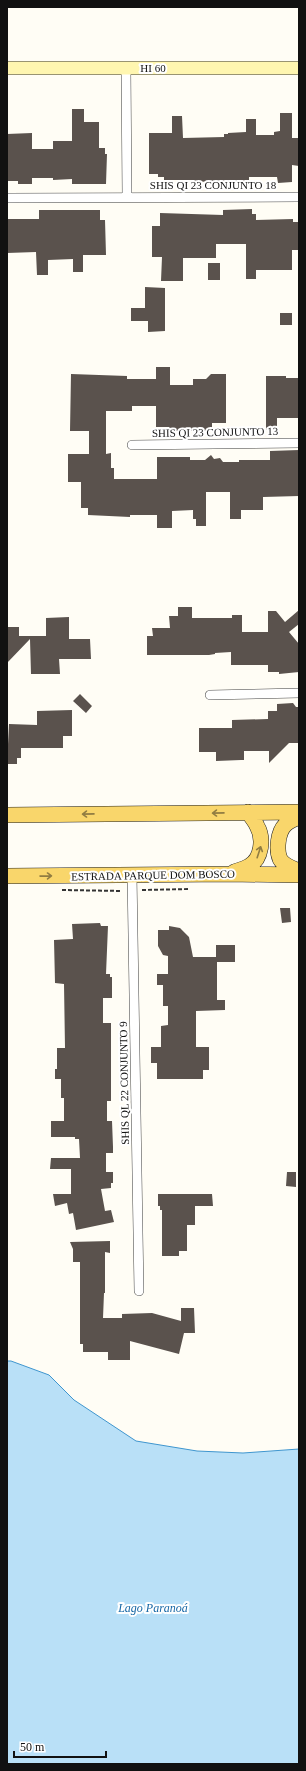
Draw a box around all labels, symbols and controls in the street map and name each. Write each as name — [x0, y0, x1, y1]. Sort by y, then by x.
street label: HI 60 — [140, 62, 166, 74]
street label: SHIS QI 23 CONJUNTO 18 — [150, 179, 277, 191]
street label: SHIS QI 23 CONJUNTO 13 — [152, 425, 279, 439]
one-way arrow — [212, 809, 225, 817]
one-way arrow — [82, 810, 95, 818]
one-way arrow — [256, 846, 263, 859]
street label: ESTRADA PARQUE DOM BOSCO — [71, 868, 235, 882]
one-way arrow — [39, 872, 52, 880]
street label: SHIS QL 22 CONJUNTO 9 — [117, 1021, 131, 1145]
water label: Lago Paranoá — [117, 1601, 188, 1615]
scale bar — [14, 1733, 106, 1759]
text: 50 m — [20, 1740, 45, 1754]

